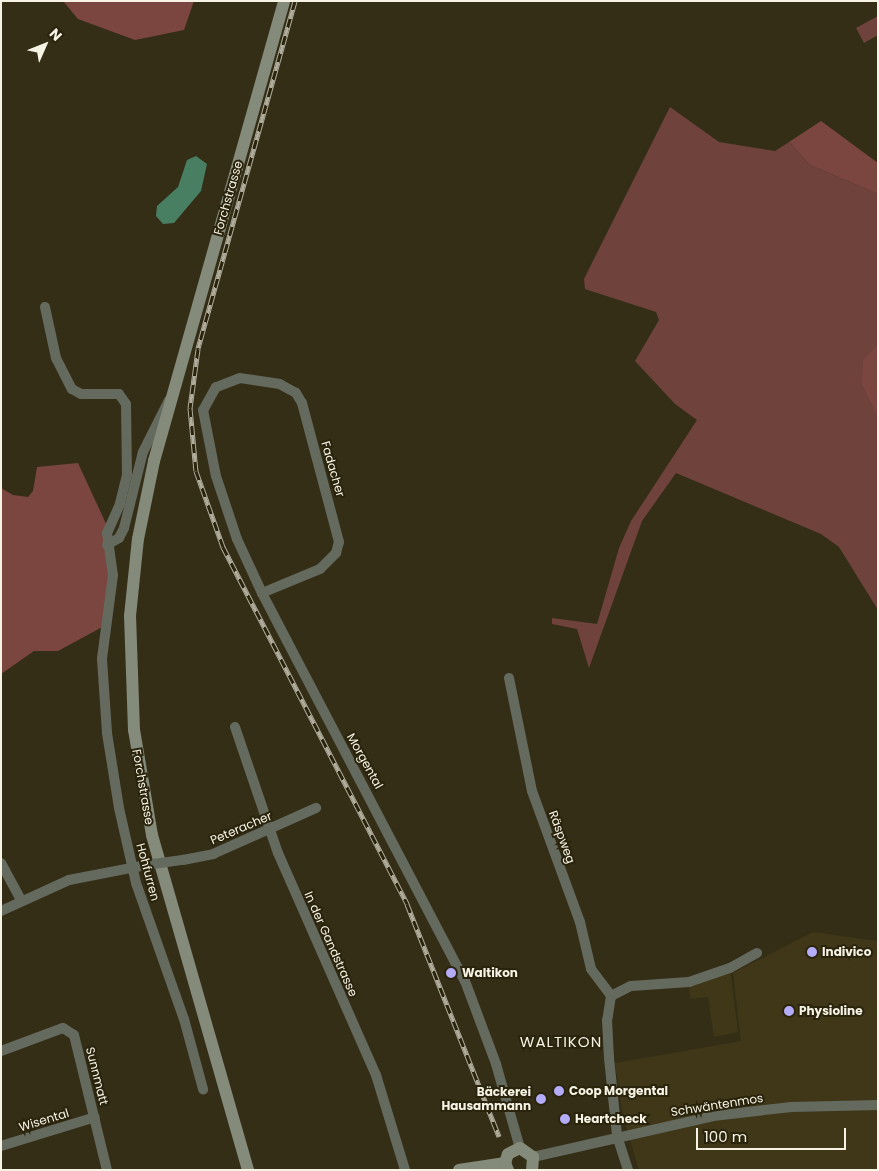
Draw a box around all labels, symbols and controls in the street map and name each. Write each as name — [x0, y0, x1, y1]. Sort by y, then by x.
north arrow — [20, 20, 70, 70]
text: N — [45, 24, 67, 45]
street label: Forchstrasse — [211, 159, 245, 237]
street label: Fadacher — [318, 439, 348, 499]
street label: Morgental — [344, 731, 386, 791]
street label: Forchstrasse — [129, 748, 157, 826]
street label: Peteracher — [208, 809, 274, 847]
street label: Räspweg — [546, 809, 578, 865]
street label: Hohfurren — [133, 841, 163, 903]
street label: In der Gandstrasse — [301, 889, 361, 999]
place label: Indivico — [822, 945, 871, 959]
marker: Indivico — [806, 946, 818, 958]
marker: Waltikon — [444, 966, 458, 980]
place label: Waltikon — [462, 966, 518, 980]
place label: Physioline — [799, 1004, 863, 1018]
marker: Physioline — [783, 1005, 795, 1017]
district label: WALTIKON — [519, 1033, 603, 1051]
street label: Sunnmatt — [83, 1045, 111, 1107]
place label: Coop Morgental — [569, 1084, 668, 1098]
place label: Bäckerei Hausammann — [441, 1085, 531, 1113]
marker: Coop Morgental — [553, 1085, 565, 1097]
street label: Schwäntenmos — [670, 1091, 764, 1119]
marker: Bäckerei Hausammann — [535, 1093, 547, 1105]
street label: Wisental — [17, 1106, 71, 1134]
place label: Heartcheck — [575, 1112, 647, 1126]
marker: Heartcheck — [559, 1113, 571, 1125]
scale bar — [699, 1118, 849, 1150]
text: 100 m — [704, 1126, 747, 1147]

